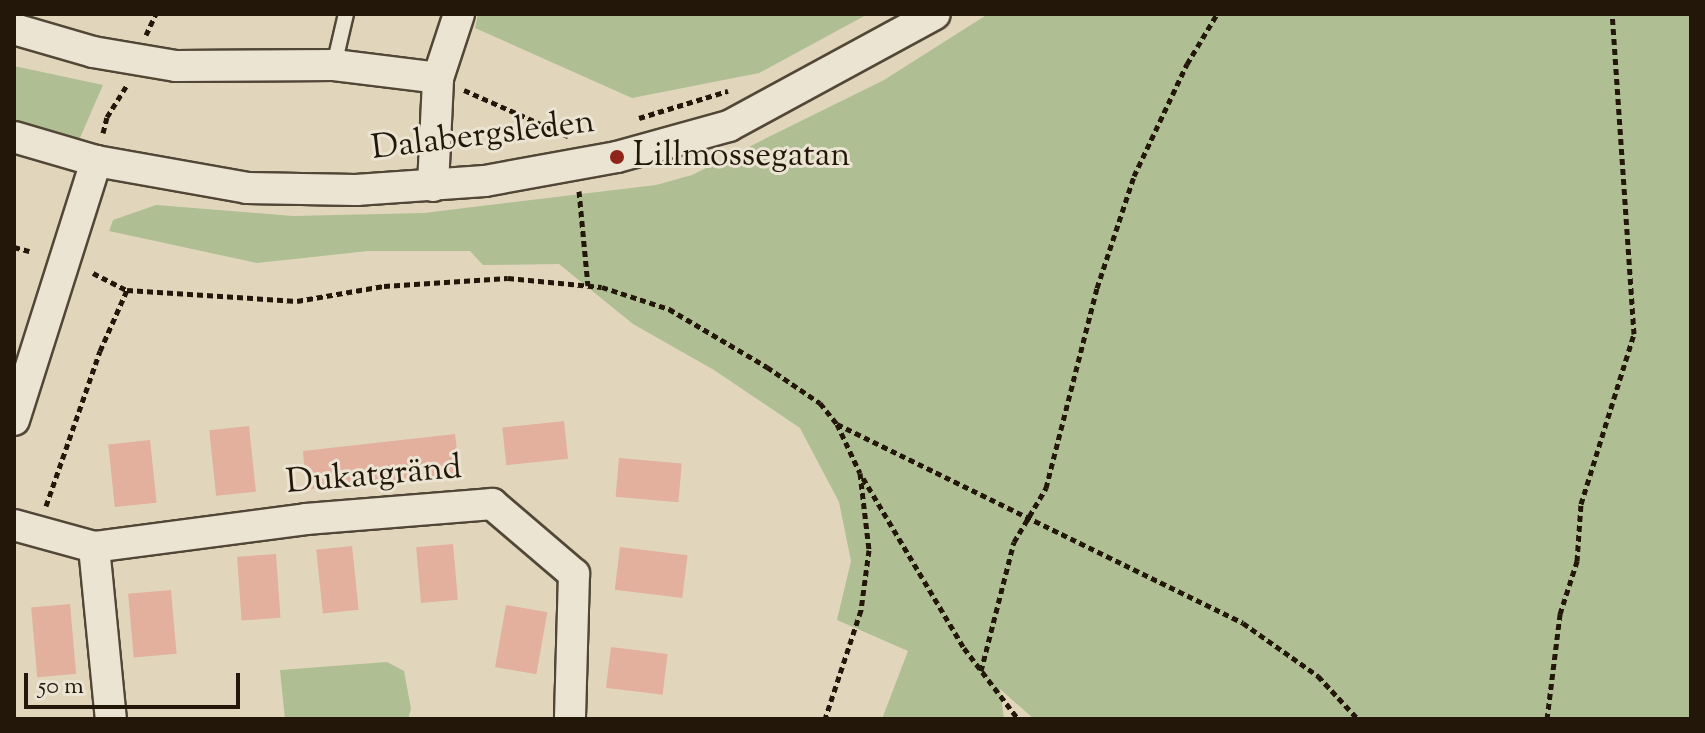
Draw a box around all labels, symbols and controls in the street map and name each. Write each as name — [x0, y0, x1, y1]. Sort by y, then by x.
street label: Dalabergsleden — [369, 102, 597, 170]
place label: Lillmossegatan — [633, 137, 850, 177]
marker: Lillmossegatan — [608, 148, 626, 166]
street label: Dukatgränd — [285, 448, 463, 504]
scale bar — [28, 657, 244, 707]
text: 50 m — [38, 670, 84, 704]

